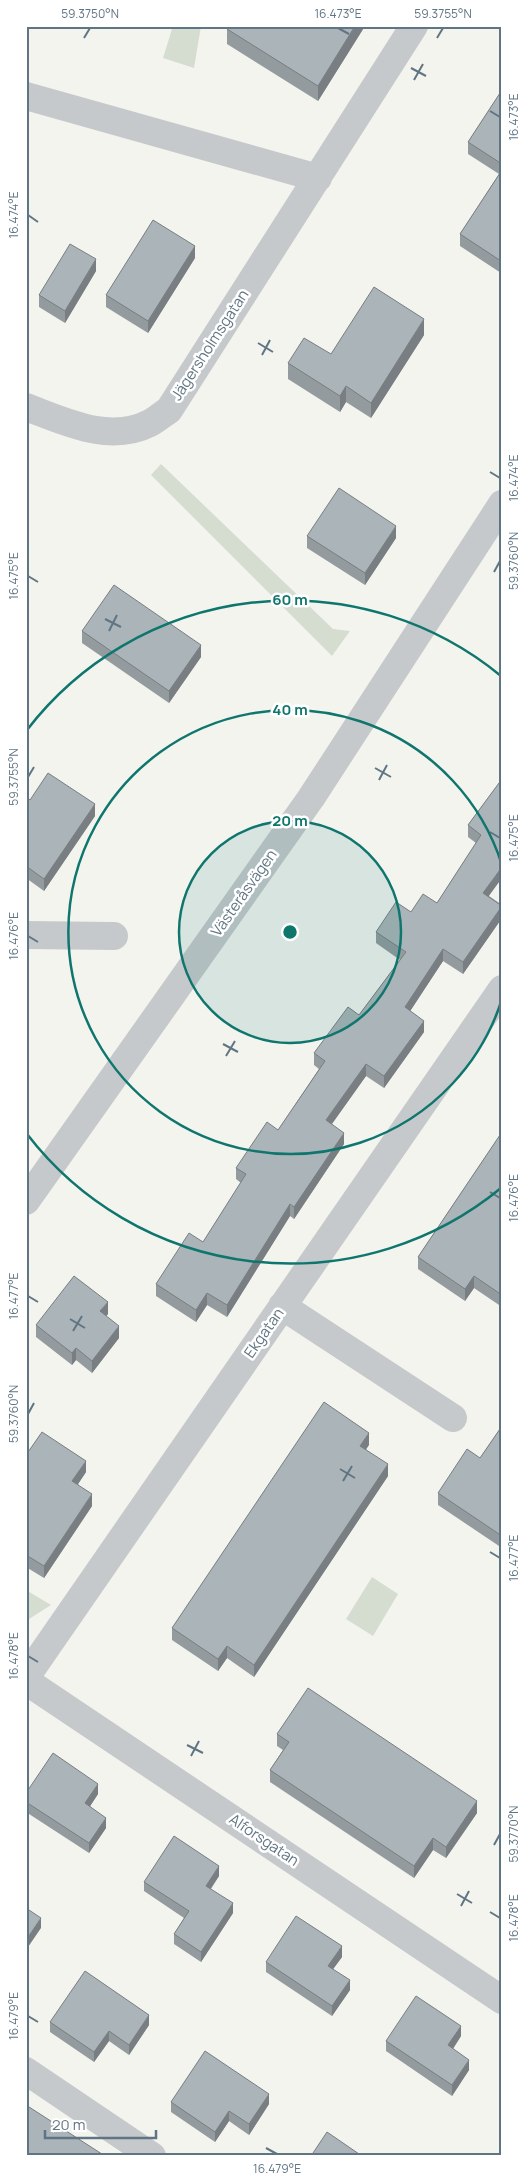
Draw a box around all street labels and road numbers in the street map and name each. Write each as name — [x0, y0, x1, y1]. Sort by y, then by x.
street label: Jägersholmsgatan — [166, 285, 253, 404]
street label: Västeråsvägen — [206, 845, 281, 940]
street label: Ekgatan — [239, 1303, 288, 1362]
street label: Alforsgatan — [225, 1808, 304, 1871]

